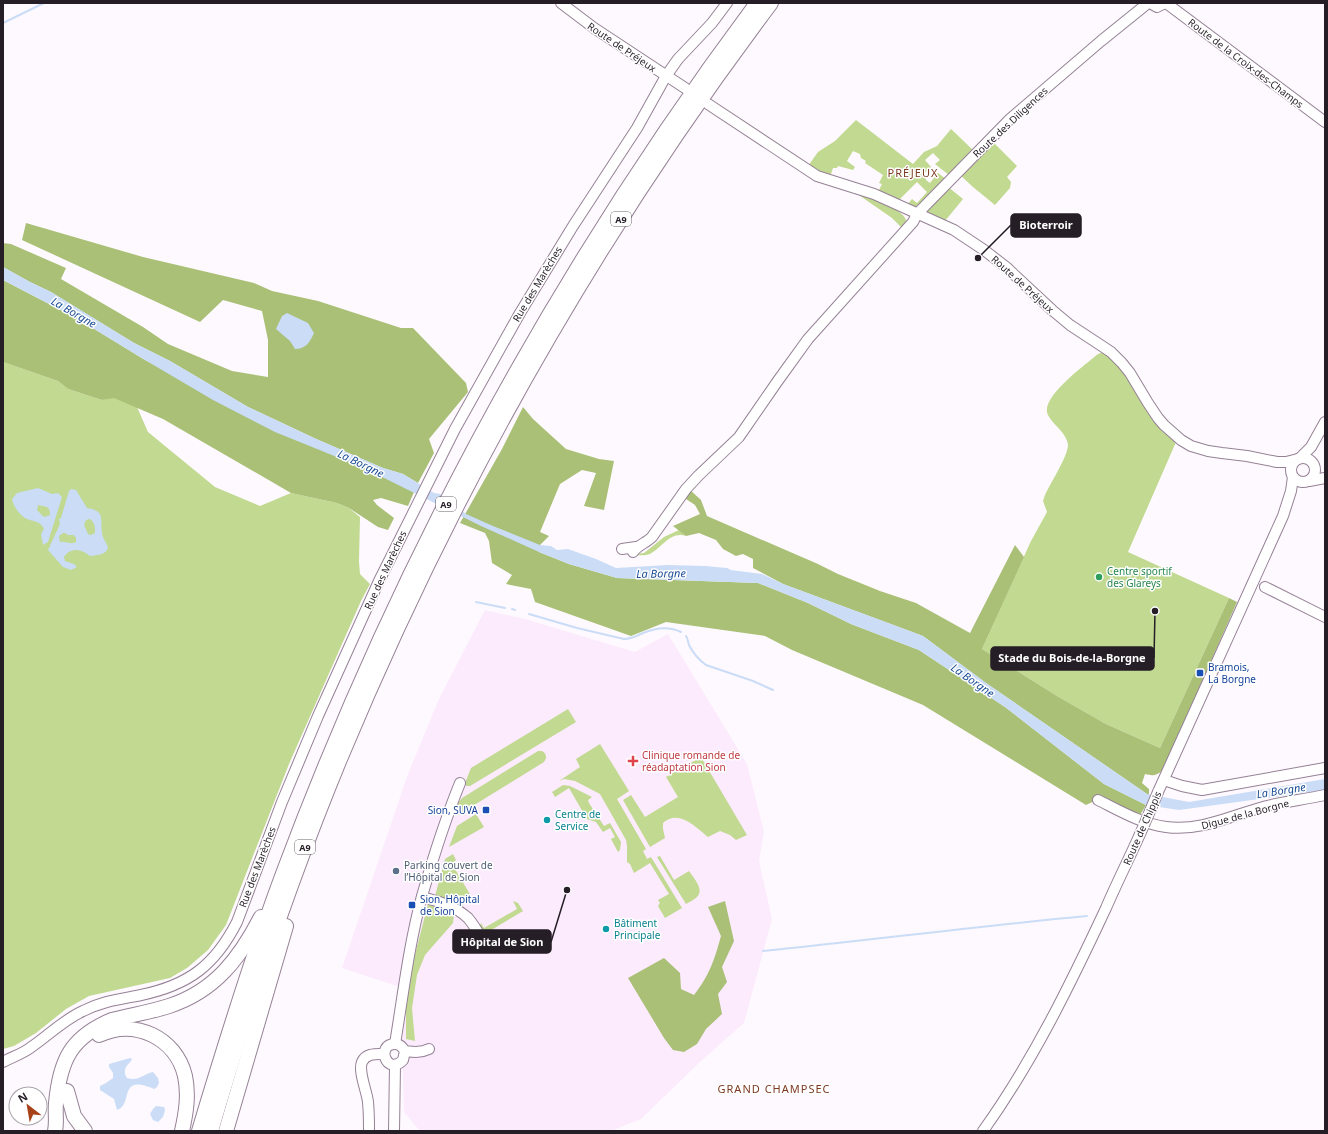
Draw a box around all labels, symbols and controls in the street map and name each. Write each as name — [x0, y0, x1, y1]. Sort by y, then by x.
street label: Route de la Croix-des-Champs — [1185, 15, 1307, 111]
street label: Route de Préjeux — [585, 19, 660, 76]
street label: Route des Diligences — [969, 83, 1051, 160]
district label: PRÉJEUX — [888, 165, 938, 180]
road number: A9 — [611, 212, 631, 226]
callout: Bioterroir — [1011, 214, 1081, 237]
text: Bioterroir — [1019, 217, 1073, 232]
street label: Rue des Marèches — [509, 244, 565, 324]
street label: Route de Préjeux — [989, 252, 1058, 316]
water label: La Borgne — [49, 293, 100, 331]
water label: La Borgne — [335, 445, 387, 481]
road number: A9 — [436, 497, 456, 511]
street label: Rue des Marèches — [361, 528, 409, 612]
place label: Centre sportif des Glareys — [1107, 564, 1172, 590]
water label: La Borgne — [636, 565, 686, 581]
marker: Centre sportif des Glareys — [1094, 572, 1104, 582]
callout: Stade du Bois-de-la-Borgne — [991, 647, 1154, 670]
text: Stade du Bois-de-la-Borgne — [998, 650, 1146, 665]
water label: La Borgne — [948, 660, 998, 701]
place label: Bramois, La Borgne — [1208, 660, 1256, 686]
marker: Bramois, La Borgne — [1195, 668, 1205, 678]
place label: Clinique romande de réadaptation Sion — [642, 748, 740, 774]
marker: Clinique romande de réadaptation Sion — [627, 755, 639, 767]
water label: La Borgne — [1255, 779, 1307, 801]
street label: Route de Chippis — [1119, 789, 1165, 867]
street label: Digue de la Borgne — [1200, 795, 1291, 832]
place label: Sion, SUVA — [428, 803, 479, 817]
marker: Sion, SUVA — [481, 805, 491, 815]
place label: Centre de Service — [555, 807, 601, 833]
marker: Centre de Service — [542, 815, 552, 825]
street label: Rue des Marèches — [235, 824, 279, 909]
road number: A9 — [295, 840, 315, 854]
place label: Parking couvert de l’Hôpital de Sion — [404, 858, 493, 884]
marker: Parking couvert de l’Hôpital de Sion — [391, 866, 401, 876]
place label: Sion, Hôpital de Sion — [420, 892, 480, 918]
marker: Sion, Hôpital de Sion — [407, 900, 417, 910]
place label: Bâtiment Principale — [614, 916, 661, 942]
marker: Bâtiment Principale — [601, 924, 611, 934]
callout: Hôpital de Sion — [453, 930, 551, 953]
text: Hôpital de Sion — [461, 934, 543, 949]
district label: GRAND CHAMPSEC — [718, 1081, 831, 1096]
north arrow — [8, 1086, 48, 1126]
text: N — [15, 1088, 30, 1106]

